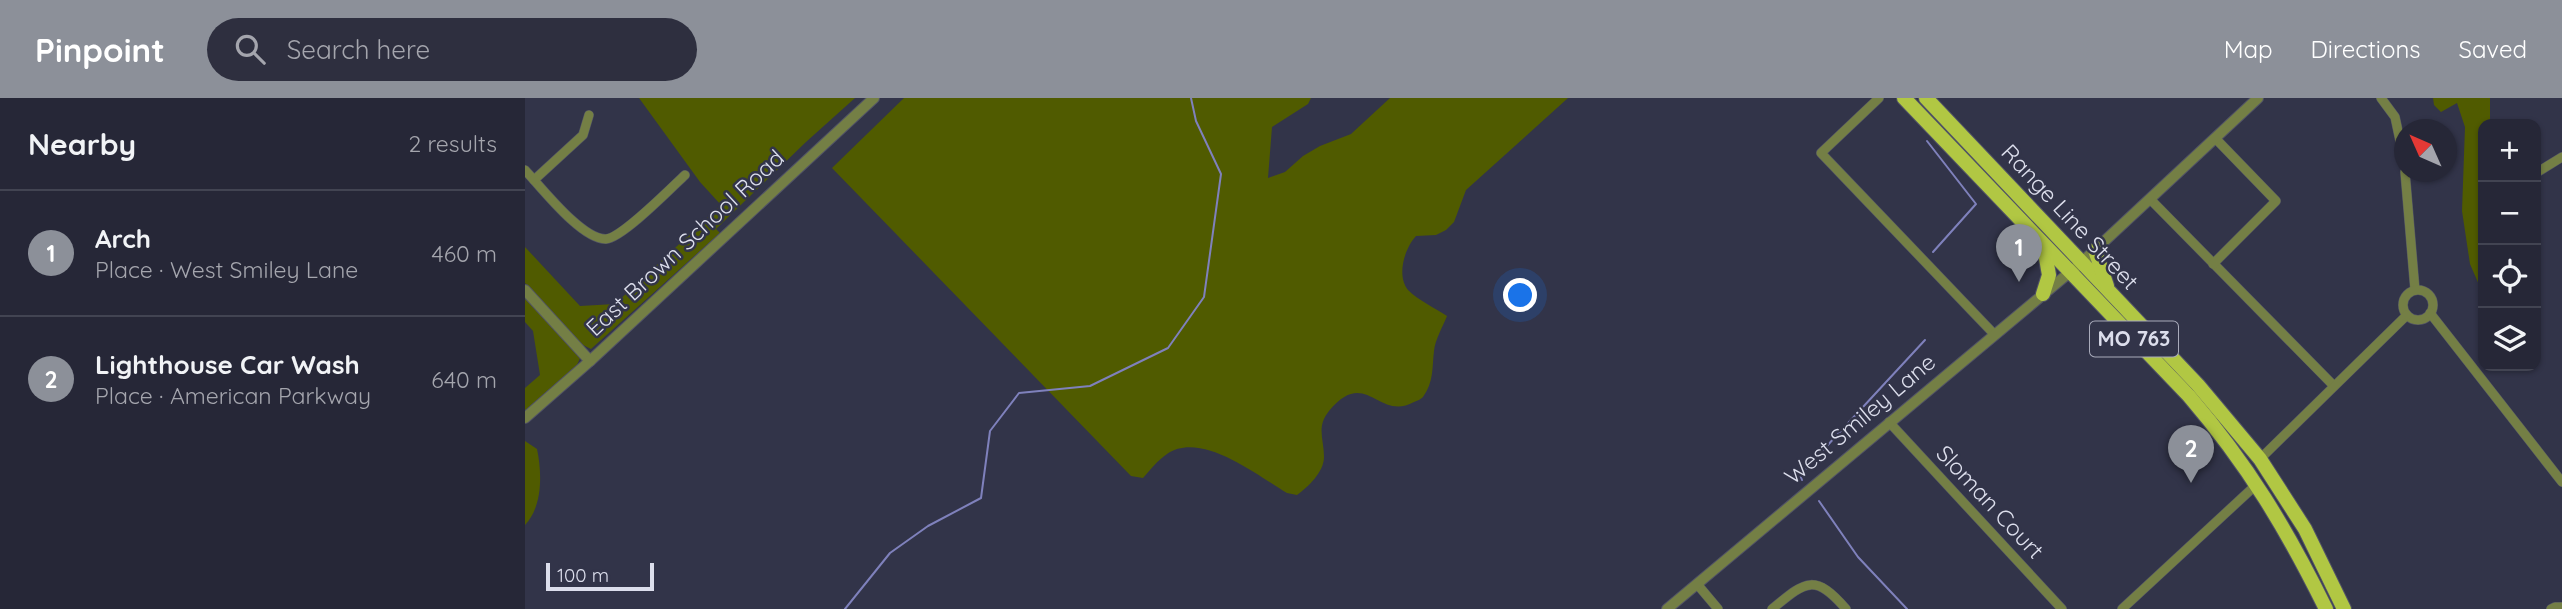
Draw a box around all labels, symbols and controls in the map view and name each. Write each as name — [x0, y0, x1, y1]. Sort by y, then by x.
search box — [207, 18, 697, 81]
text: Pinpoint — [35, 29, 165, 70]
icon: search — [231, 30, 269, 68]
text: Search here — [287, 33, 430, 66]
text: Map — [2224, 34, 2273, 64]
text: Directions — [2311, 34, 2421, 64]
text: Saved — [2459, 34, 2527, 64]
north arrow — [2394, 119, 2457, 182]
map controls — [2478, 119, 2541, 371]
button: + — [2478, 119, 2541, 182]
text: Nearby — [28, 125, 136, 163]
text: 2 results — [408, 129, 497, 158]
street label: Range Line Street — [1995, 138, 2145, 296]
street label: East Brown School Road — [580, 143, 790, 342]
button: − — [2478, 182, 2541, 245]
text: Arch — [95, 222, 151, 255]
pin: 1 — [1996, 224, 2042, 282]
text: 1 — [47, 239, 55, 268]
text: 460 m — [432, 239, 497, 268]
button: locate — [2478, 245, 2541, 308]
text: Place · West Smiley Lane — [95, 255, 358, 284]
your location — [1503, 278, 1537, 312]
button: layers — [2478, 308, 2541, 371]
road number: MO 763 — [2090, 322, 2178, 356]
street label: West Smiley Lane — [1778, 347, 1941, 490]
text: Lighthouse Car Wash — [95, 348, 360, 381]
text: 2 — [44, 365, 58, 394]
text: 640 m — [431, 365, 497, 394]
text: Place · American Parkway — [95, 381, 371, 410]
pin: 2 — [2168, 425, 2214, 483]
street label: Sloman Court — [1930, 439, 2051, 565]
scale bar — [546, 560, 655, 592]
text: 100 m — [557, 563, 609, 587]

